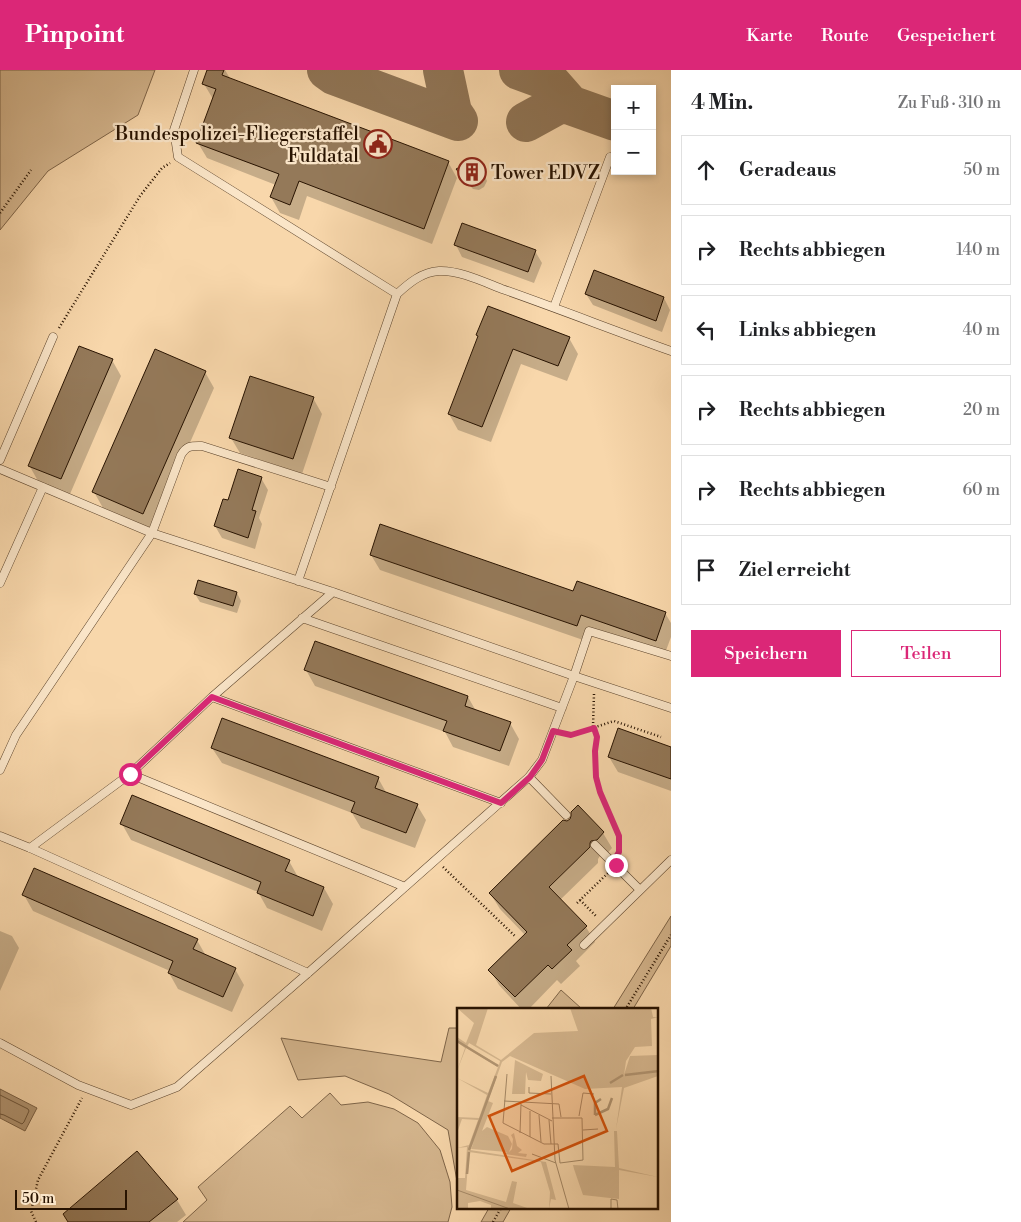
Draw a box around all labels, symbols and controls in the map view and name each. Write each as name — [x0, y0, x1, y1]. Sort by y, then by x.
text: Pinpoint — [25, 20, 124, 50]
text: Karte — [746, 24, 793, 47]
text: Route — [821, 24, 869, 47]
text: Gespeichert — [897, 24, 996, 47]
map controls — [611, 85, 656, 175]
button: + — [611, 85, 656, 130]
text: 4 Min. — [691, 90, 753, 116]
text: Zu Fuß · 310 m — [898, 93, 1001, 113]
place label: Bundespolizei-Fliegerstaffel Fuldatal — [114, 122, 359, 168]
public building icon: Bundespolizei-Fliegerstaffel Fuldatal — [363, 129, 393, 159]
button: − — [611, 130, 656, 175]
icon: ahead — [692, 156, 720, 184]
building icon: Tower EDVZ — [457, 157, 487, 187]
text: Geradeaus — [739, 158, 836, 182]
text: 50 m — [963, 160, 1000, 180]
place label: Tower EDVZ — [491, 161, 600, 185]
icon: right — [692, 236, 720, 264]
text: Rechts abbiegen — [739, 238, 885, 262]
text: 140 m — [956, 240, 1000, 260]
icon: left — [692, 316, 720, 344]
text: Links abbiegen — [739, 318, 876, 342]
text: 40 m — [963, 320, 1000, 340]
icon: right — [692, 396, 720, 424]
text: Rechts abbiegen — [739, 398, 885, 422]
text: 20 m — [963, 400, 1000, 420]
icon: right — [692, 476, 720, 504]
text: Rechts abbiegen — [739, 478, 885, 502]
text: 60 m — [962, 480, 1000, 500]
icon: arrive — [692, 556, 720, 584]
text: Ziel erreicht — [739, 558, 850, 582]
button: Speichern — [691, 630, 841, 677]
button: Teilen — [851, 630, 1001, 677]
route start — [119, 763, 142, 786]
route end — [605, 854, 628, 877]
inset map — [457, 1008, 658, 1210]
scale bar — [15, 1187, 128, 1210]
text: 50 m — [22, 1190, 54, 1208]

